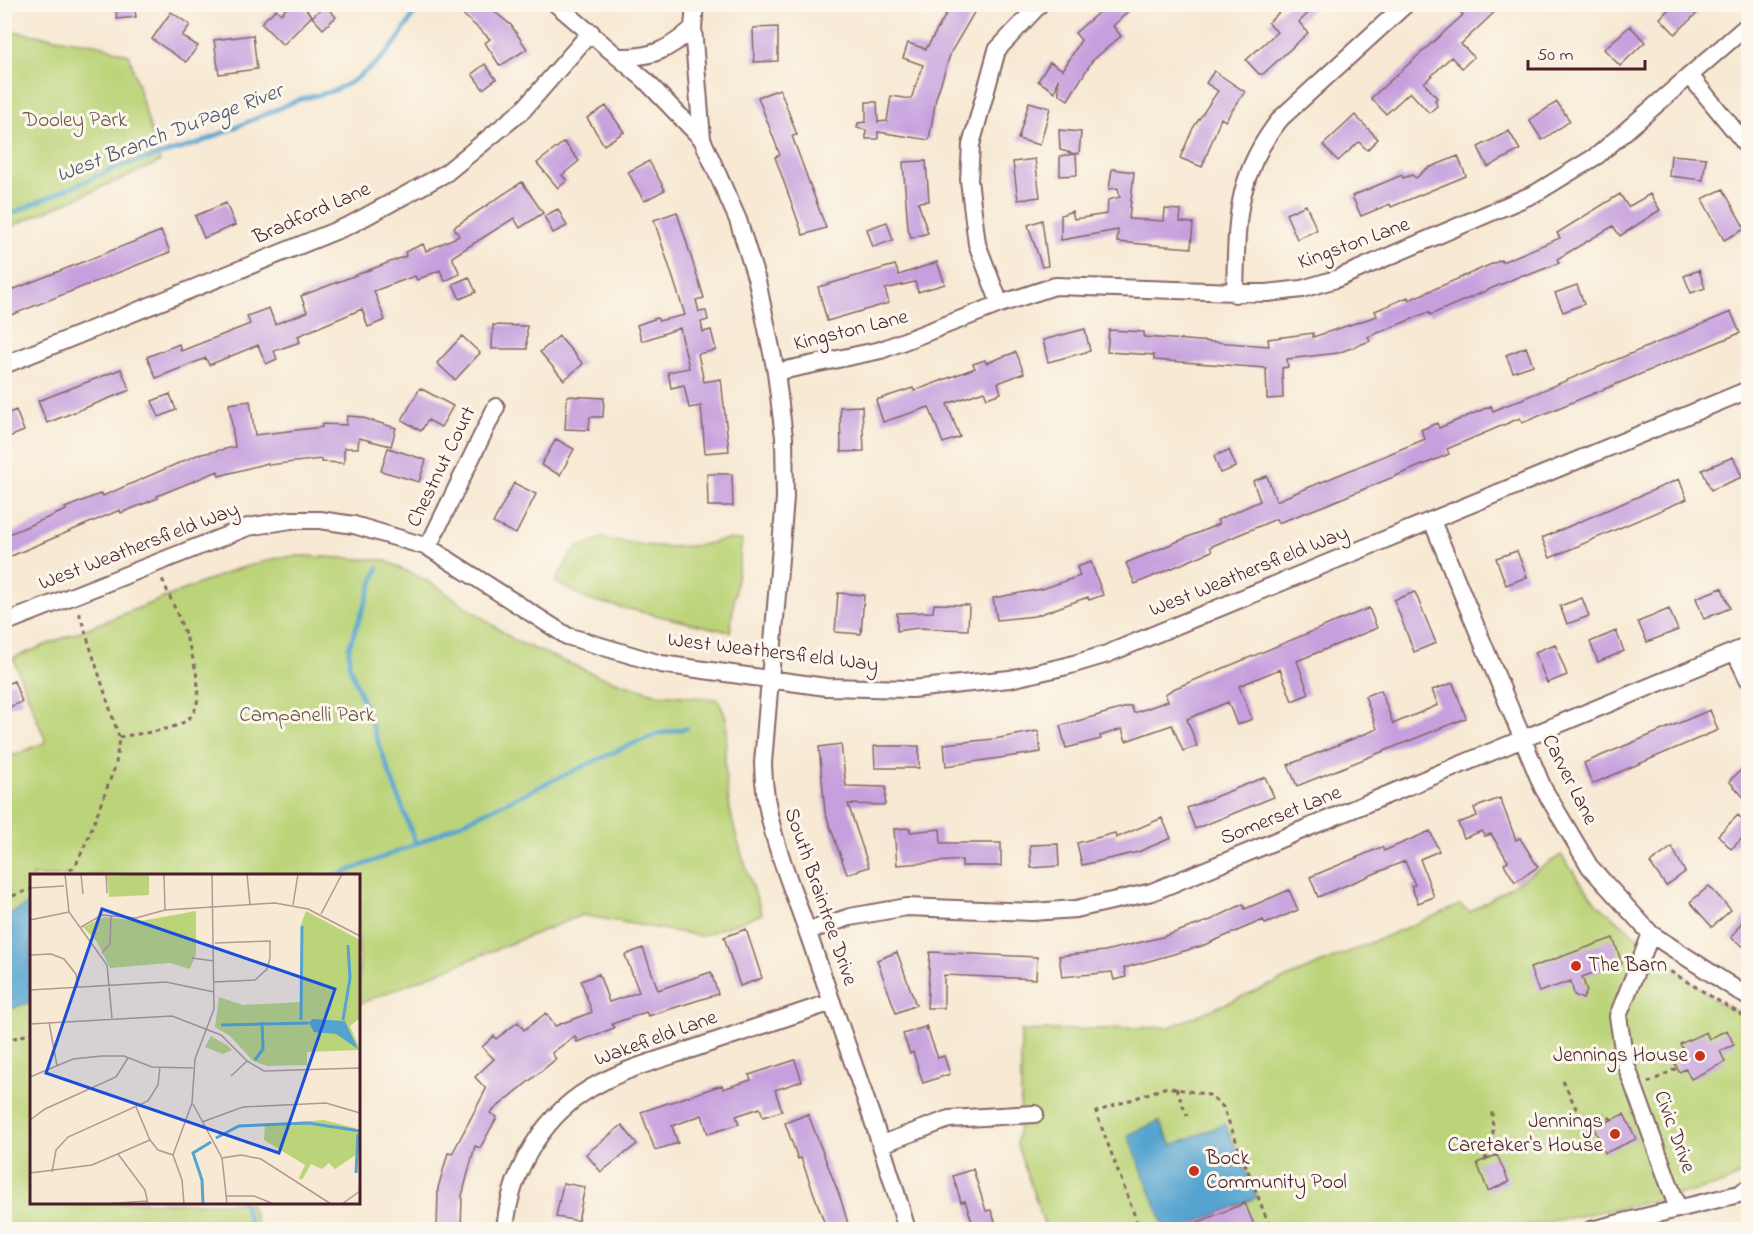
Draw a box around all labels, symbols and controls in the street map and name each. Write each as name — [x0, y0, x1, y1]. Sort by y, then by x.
scale bar — [1528, 33, 1645, 71]
text: 50 m — [1537, 43, 1574, 69]
water label: West Branch DuPage River — [52, 75, 291, 192]
park label: Dooley Park — [22, 106, 128, 138]
street label: Bradford Lane — [248, 175, 376, 254]
street label: Kingston Lane — [1294, 210, 1415, 280]
street label: Kingston Lane — [791, 302, 912, 362]
street label: Chestnut Court — [400, 401, 484, 533]
street label: West Weathersfield Way — [35, 495, 244, 601]
street label: West Weathersfield Way — [1145, 518, 1354, 627]
street label: West Weathersfield Way — [666, 625, 880, 683]
park label: Campanelli Park — [239, 701, 376, 731]
street label: Carver Lane — [1533, 729, 1605, 831]
street label: Somerset Lane — [1216, 778, 1346, 854]
street label: South Braintree Drive — [776, 804, 865, 990]
inset map — [30, 874, 360, 1204]
place label: The Barn — [1588, 951, 1667, 981]
marker: The Barn — [1569, 959, 1583, 973]
street label: Wakefield Lane — [590, 1003, 722, 1075]
place label: Jennings House — [1553, 1041, 1689, 1073]
marker: Jennings House — [1693, 1049, 1707, 1063]
street label: Civic Drive — [1645, 1087, 1703, 1178]
place label: Jennings Caretaker's House — [1447, 1107, 1604, 1161]
marker: Jennings Caretaker's House — [1608, 1127, 1622, 1141]
place label: Bock Community Pool — [1205, 1144, 1347, 1200]
marker: Bock Community Pool — [1187, 1164, 1201, 1178]

